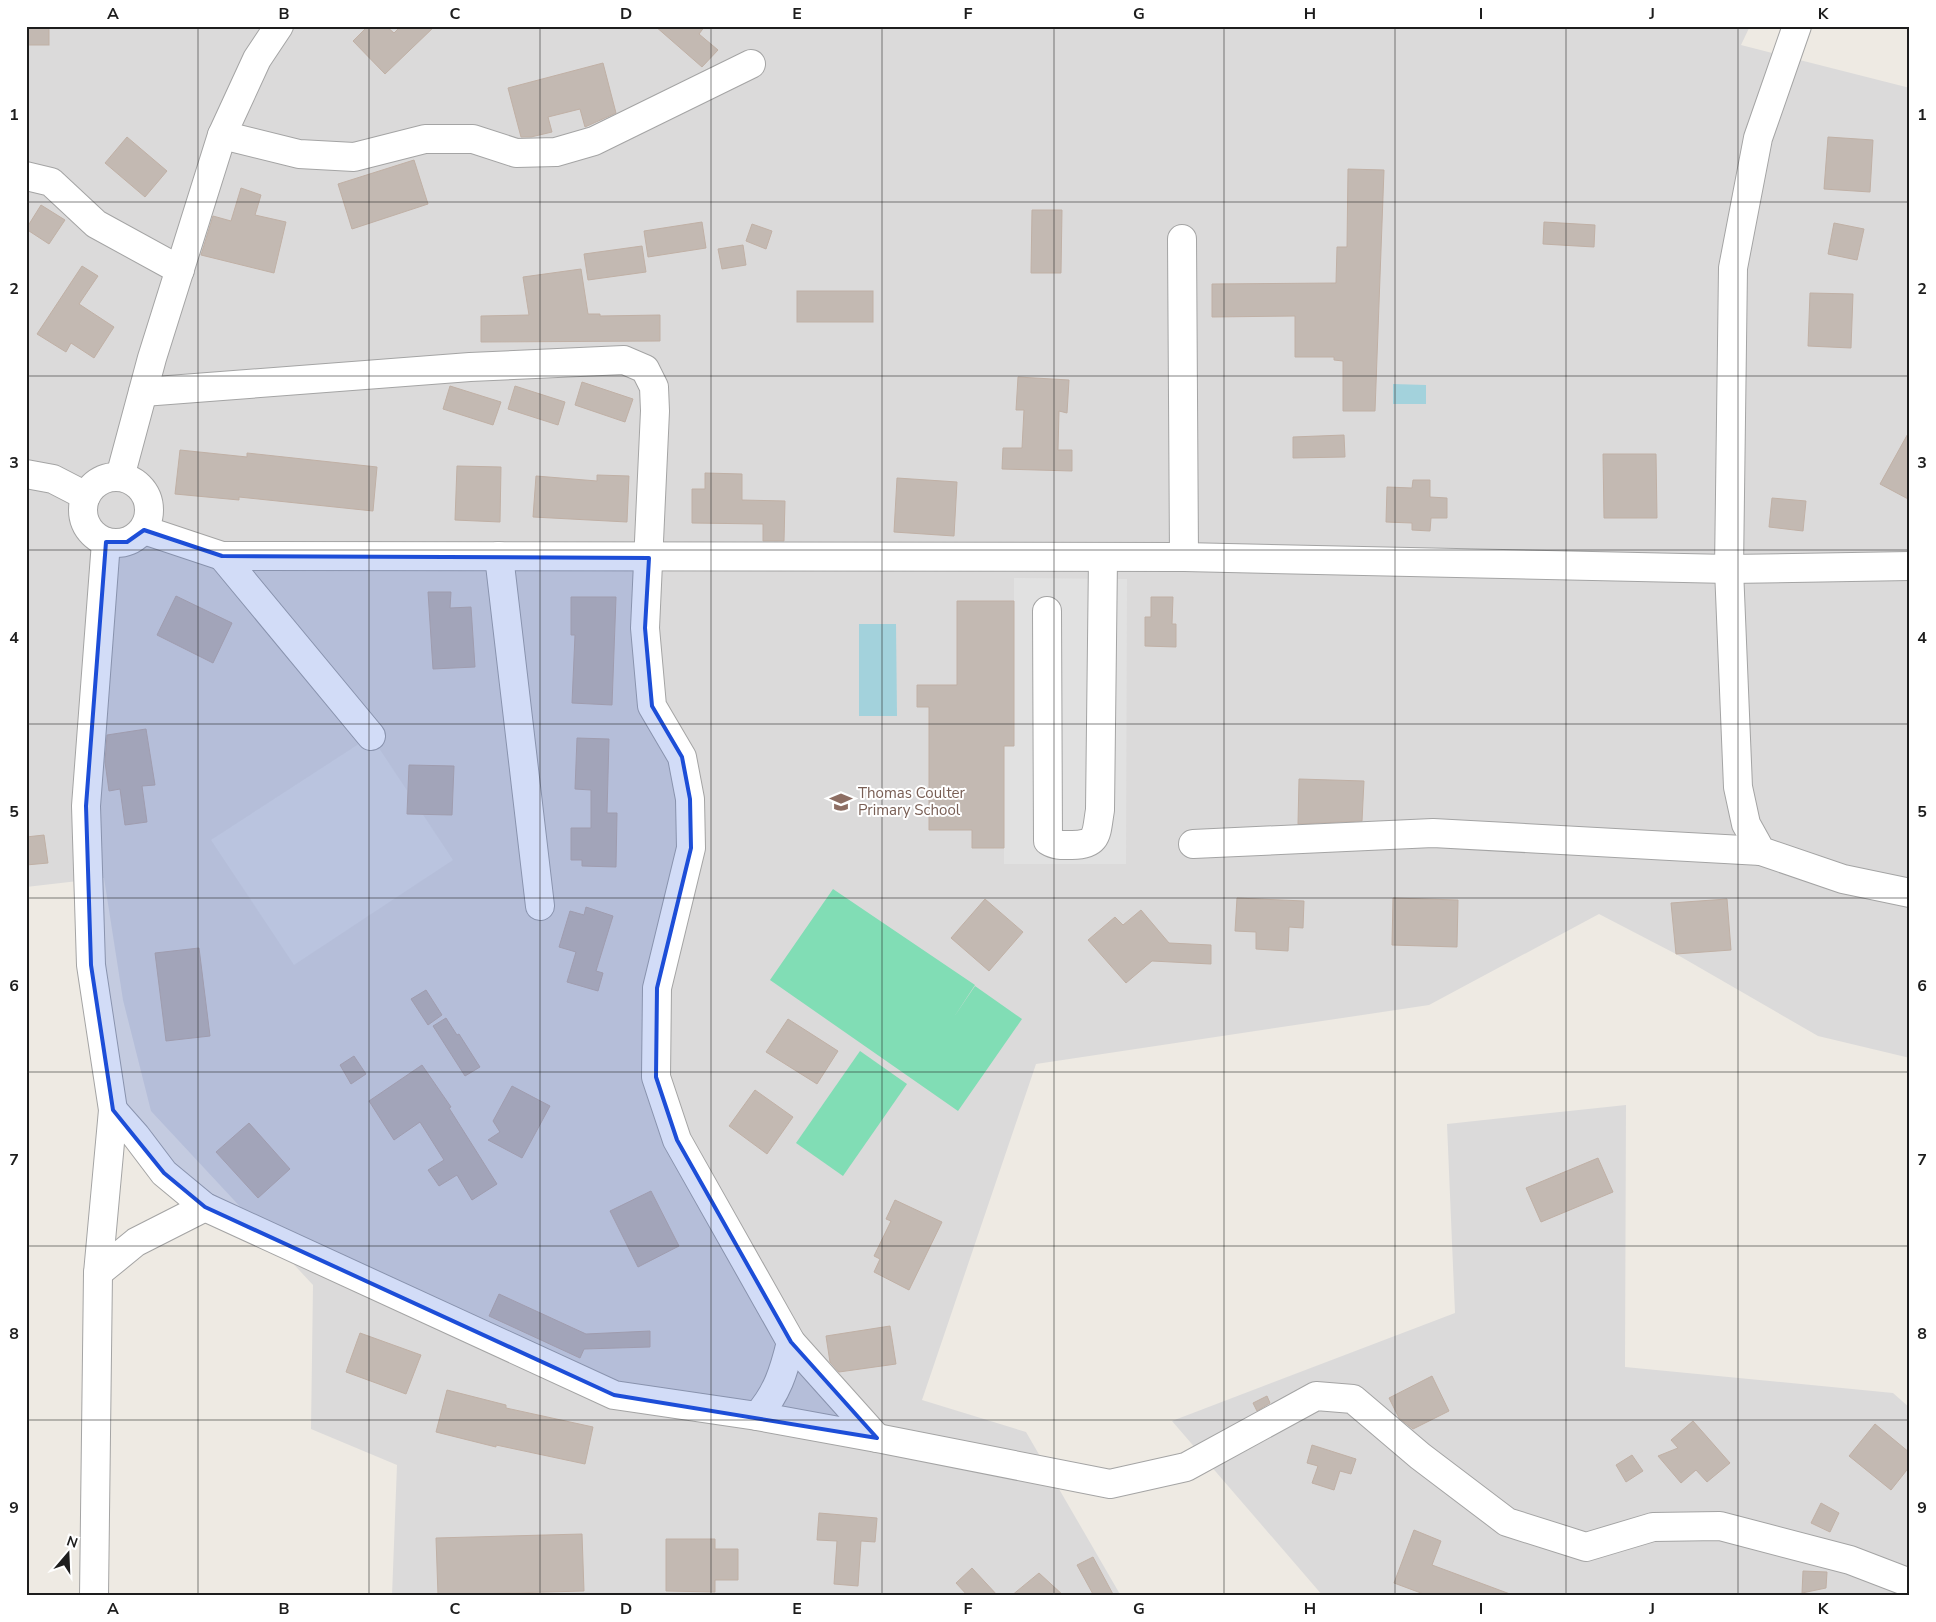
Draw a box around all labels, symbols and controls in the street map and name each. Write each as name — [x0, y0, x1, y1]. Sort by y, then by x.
text: A — [107, 3, 119, 25]
text: B — [278, 3, 290, 25]
text: C — [450, 3, 461, 25]
text: D — [620, 3, 632, 25]
text: E — [792, 3, 802, 25]
text: F — [964, 3, 973, 25]
text: G — [1133, 3, 1145, 25]
text: H — [1304, 3, 1316, 25]
text: I — [1479, 3, 1483, 25]
text: J — [1648, 3, 1655, 25]
text: K — [1818, 3, 1830, 25]
text: 1 — [9, 104, 19, 126]
text: 1 — [1917, 104, 1927, 126]
text: 2 — [9, 278, 19, 300]
text: 2 — [1917, 278, 1927, 300]
text: 3 — [9, 452, 19, 474]
text: 3 — [1917, 452, 1927, 474]
text: 4 — [9, 627, 19, 649]
text: 4 — [1917, 627, 1927, 649]
place label: Thomas Coulter Primary School — [858, 783, 966, 820]
school or university icon: Thomas Coulter Primary School — [828, 789, 854, 815]
text: 5 — [9, 801, 19, 823]
text: 5 — [1917, 801, 1927, 823]
text: 6 — [9, 975, 19, 997]
text: 6 — [1917, 975, 1927, 997]
text: 7 — [9, 1149, 19, 1171]
text: 7 — [1917, 1149, 1927, 1171]
text: 8 — [9, 1323, 19, 1345]
text: 8 — [1917, 1323, 1927, 1345]
text: 9 — [9, 1497, 19, 1519]
text: 9 — [1917, 1497, 1927, 1519]
north arrow — [42, 1530, 92, 1580]
text: N — [64, 1531, 80, 1553]
text: A — [107, 1598, 119, 1620]
text: B — [278, 1598, 290, 1620]
text: C — [450, 1598, 461, 1620]
text: D — [620, 1598, 632, 1620]
text: E — [792, 1598, 802, 1620]
text: F — [964, 1598, 973, 1620]
text: G — [1133, 1598, 1145, 1620]
text: H — [1304, 1598, 1316, 1620]
text: I — [1479, 1598, 1483, 1620]
text: J — [1648, 1598, 1655, 1620]
text: K — [1818, 1598, 1830, 1620]

